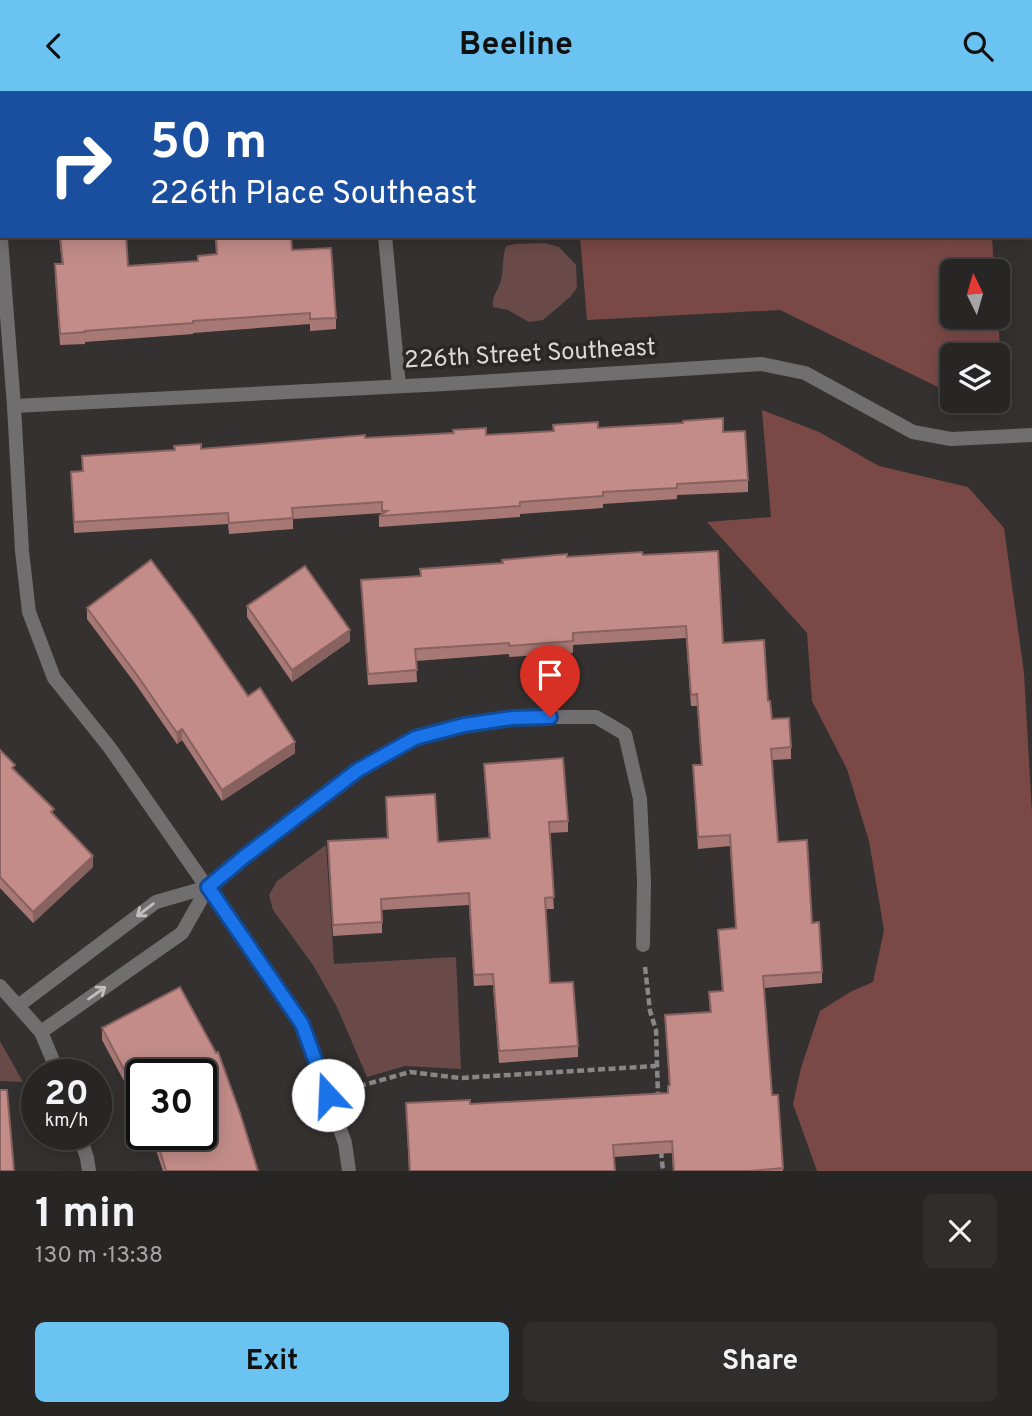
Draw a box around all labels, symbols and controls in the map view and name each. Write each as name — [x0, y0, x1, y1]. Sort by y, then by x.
text: Beeline — [459, 26, 573, 66]
icon: back — [35, 27, 73, 65]
icon: search — [959, 27, 997, 65]
text: 50 m — [150, 114, 267, 176]
icon: right — [35, 119, 126, 210]
text: 226th Place Southeast — [150, 175, 477, 215]
north arrow — [940, 259, 1010, 329]
map controls — [940, 259, 1010, 413]
street label: 226th Street Southeast — [403, 333, 657, 377]
button: layers — [940, 343, 1010, 413]
pin — [520, 645, 580, 717]
icon: arrive — [531, 656, 569, 694]
one-way arrow — [136, 903, 155, 917]
one-way arrow — [87, 986, 106, 1000]
position arrow — [291, 1058, 365, 1132]
speed limit sign: 30 — [126, 1059, 217, 1150]
text: 20 — [44, 1073, 89, 1117]
text: km/h — [45, 1110, 88, 1133]
text: 1 min — [35, 1189, 136, 1242]
button: close — [923, 1194, 997, 1268]
text: 130 m · 13:38 — [35, 1242, 163, 1271]
button: Exit — [35, 1322, 509, 1402]
button: Share — [523, 1322, 997, 1402]

